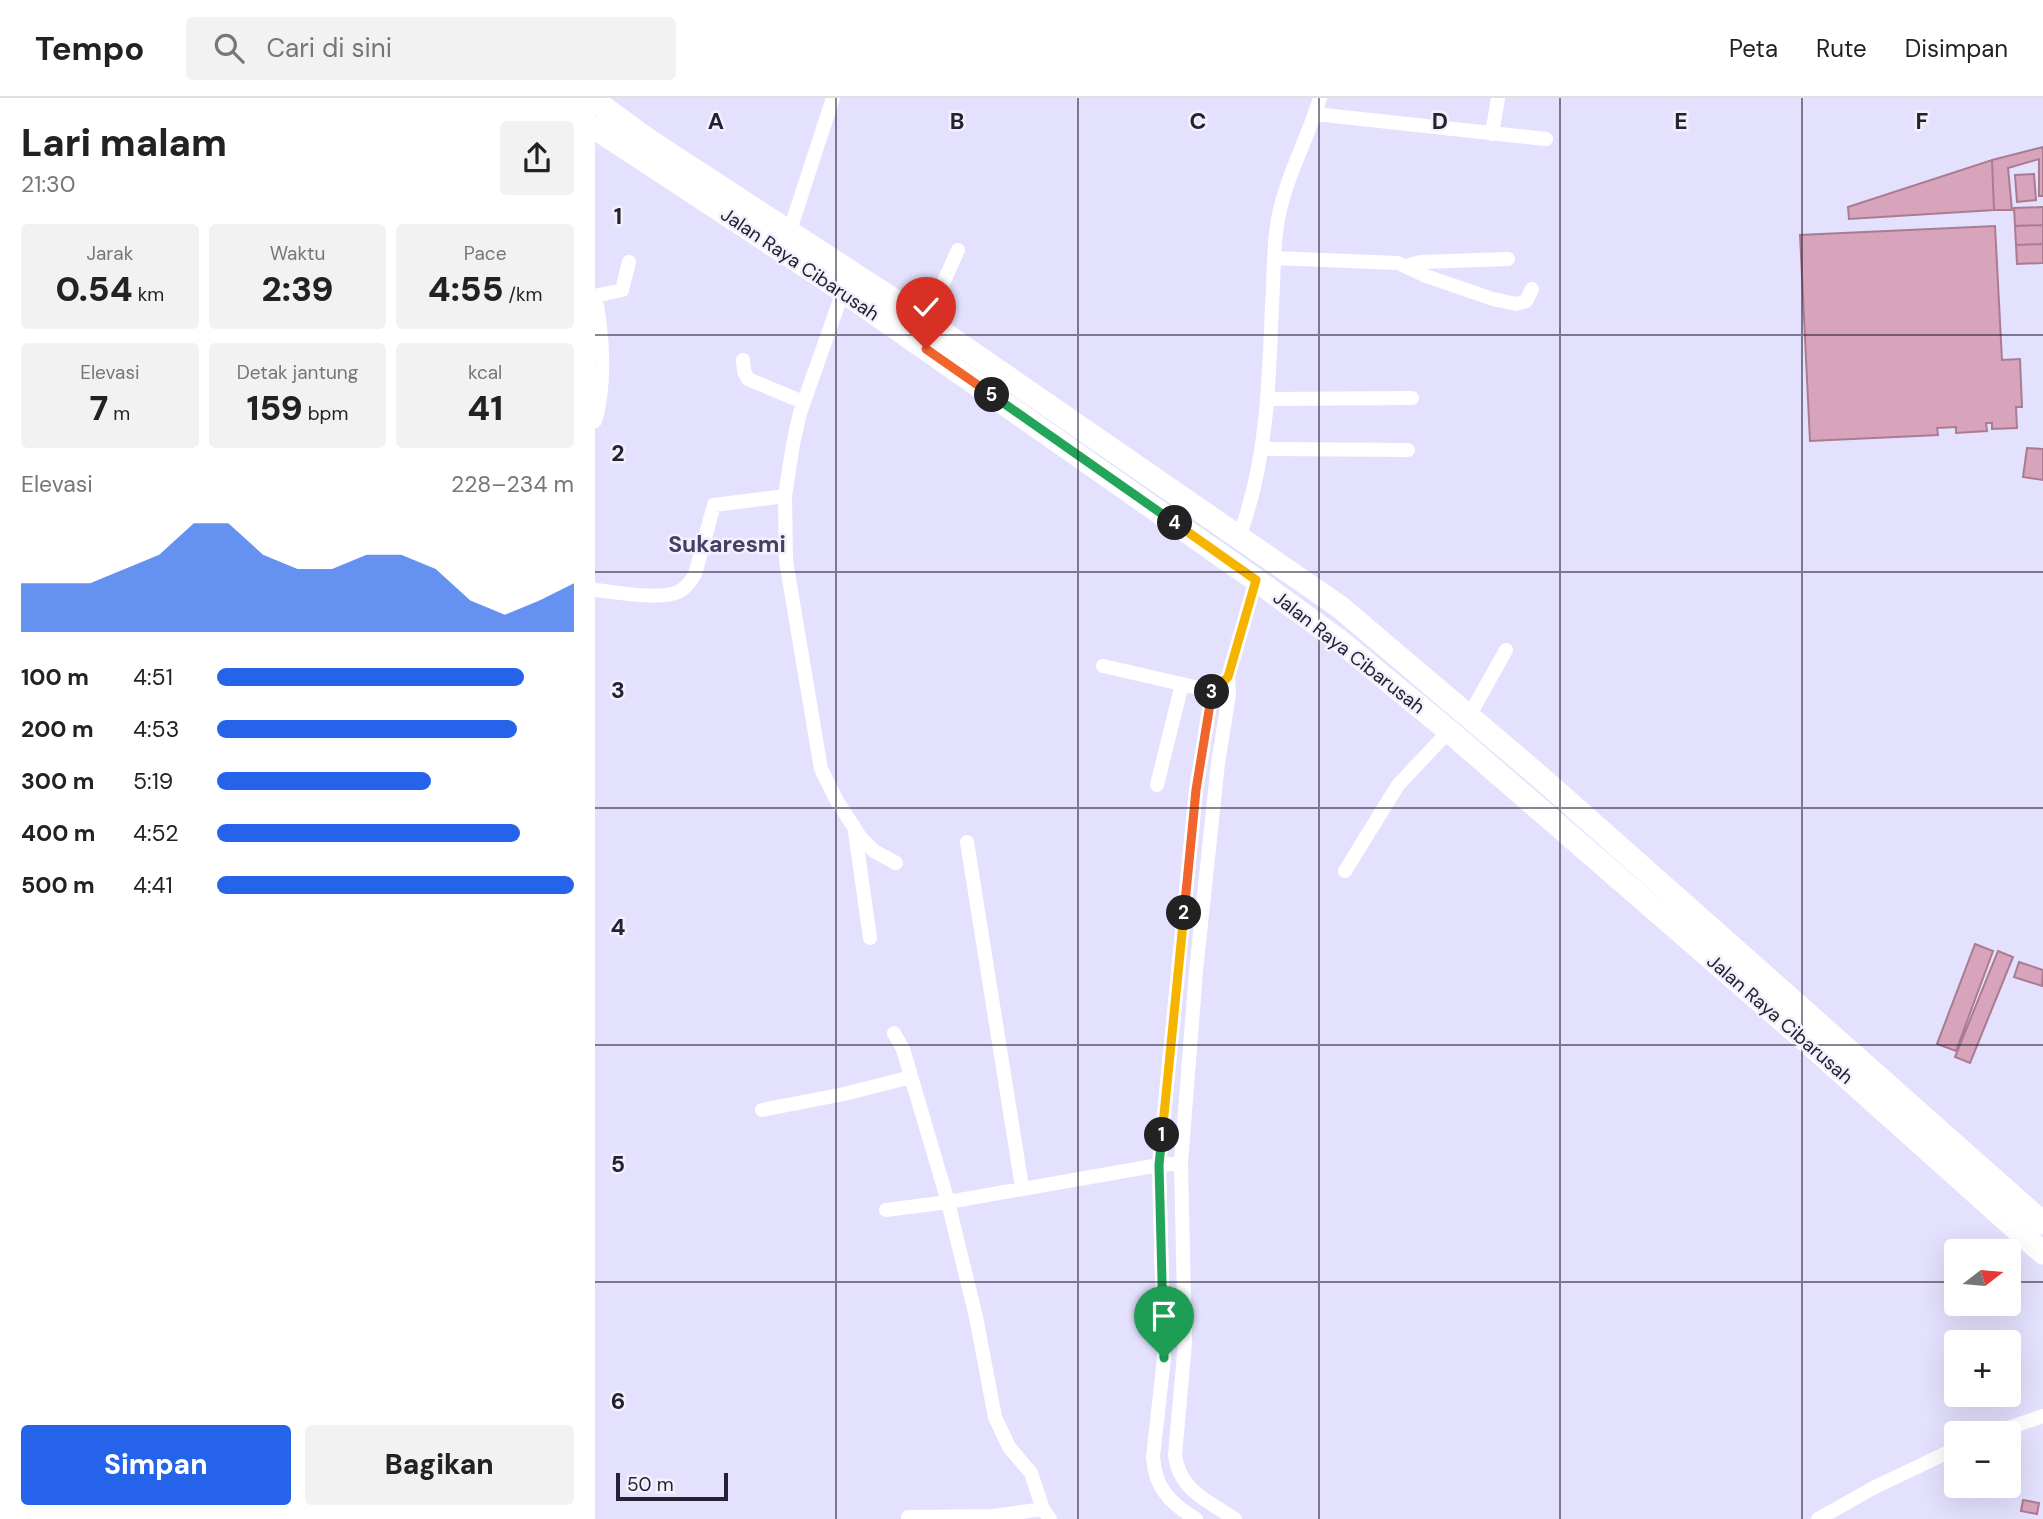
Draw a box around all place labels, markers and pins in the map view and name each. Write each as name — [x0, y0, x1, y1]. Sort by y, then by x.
pin — [896, 277, 956, 349]
pin: 5 — [975, 378, 1009, 412]
pin: 4 — [1157, 506, 1193, 540]
pin: 3 — [1195, 674, 1229, 710]
pin: 2 — [1167, 896, 1201, 930]
pin: 1 — [1145, 1118, 1179, 1152]
pin — [1134, 1286, 1194, 1358]

